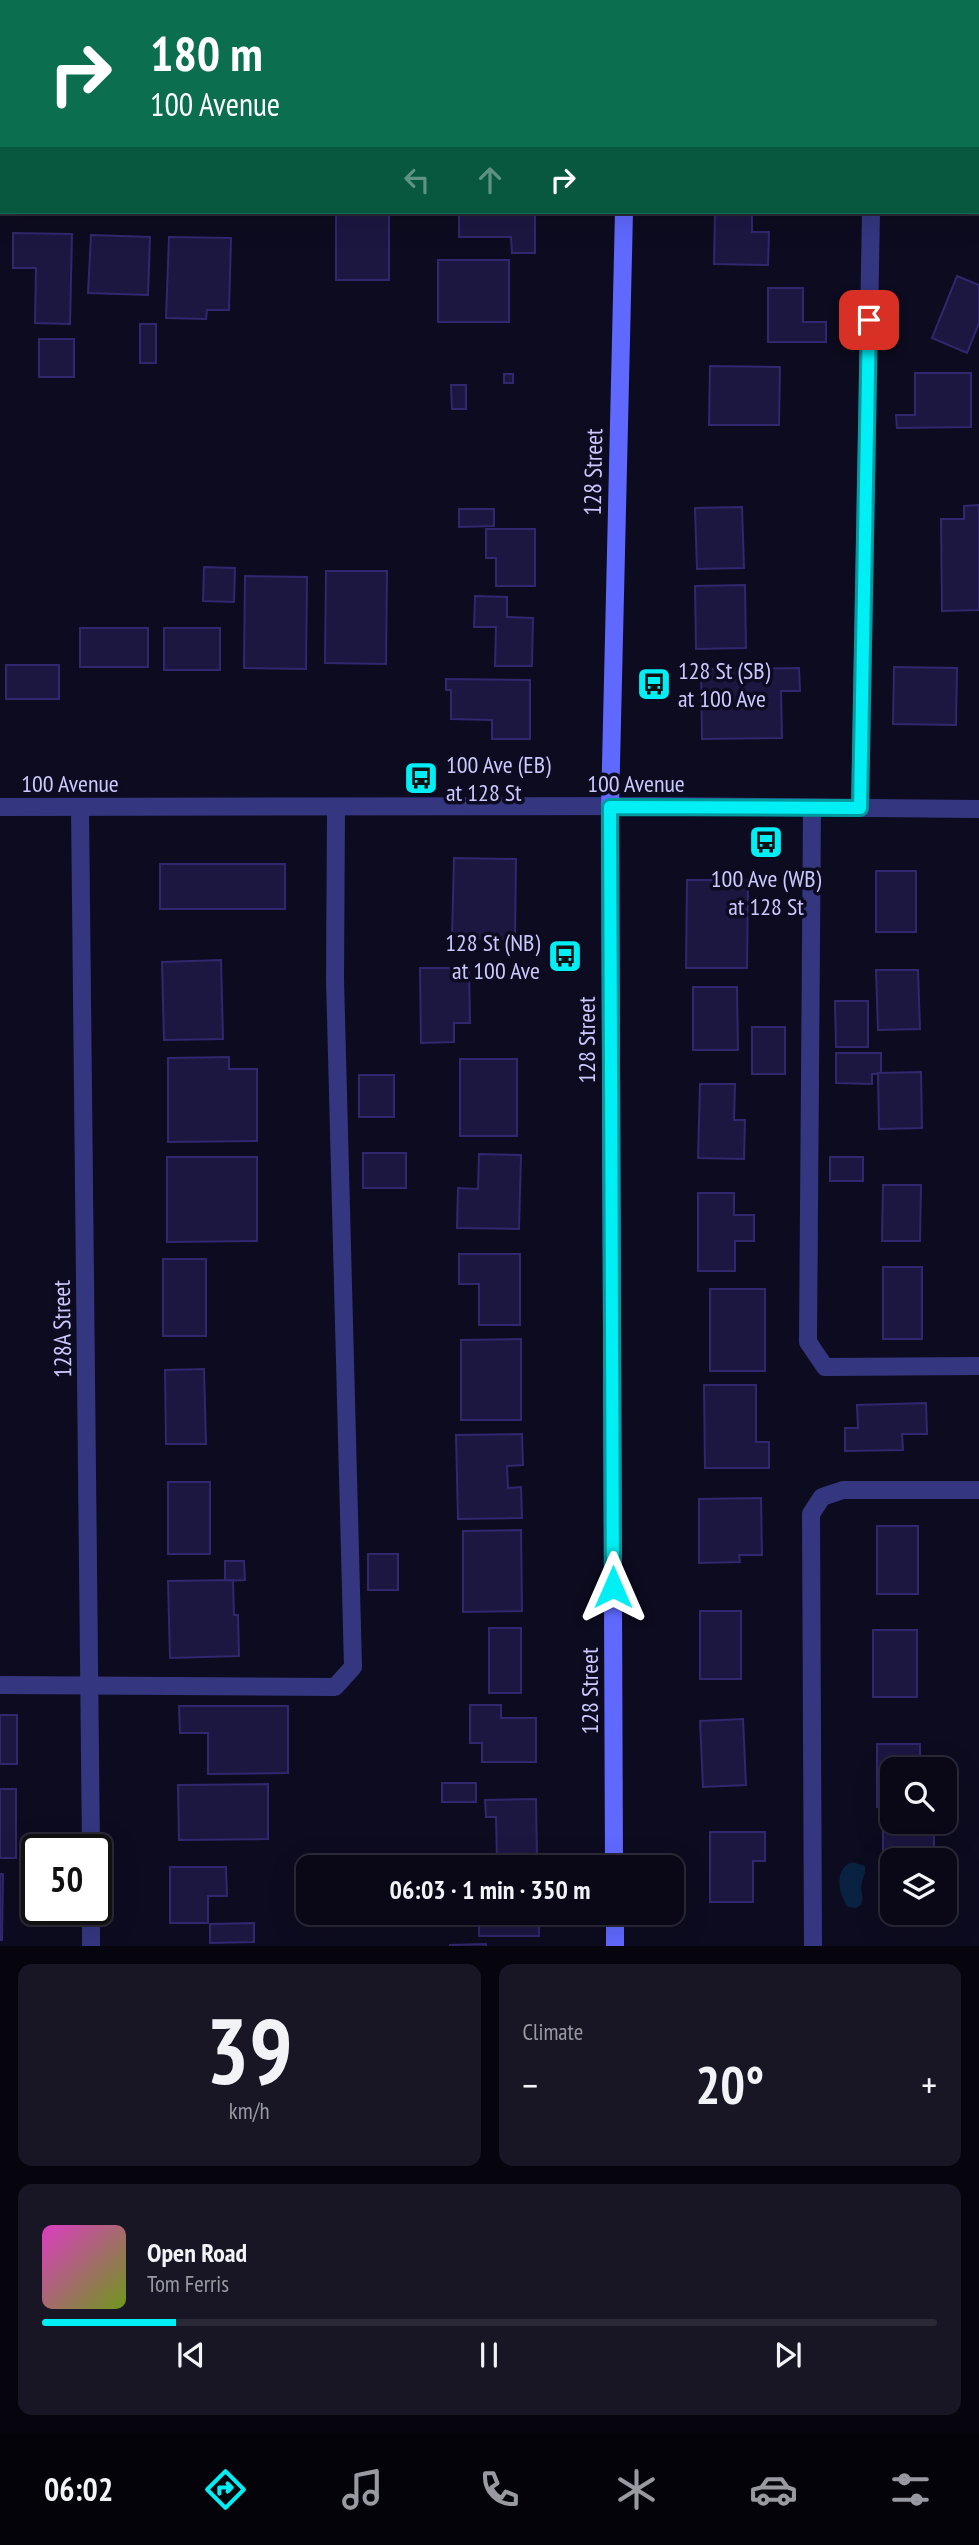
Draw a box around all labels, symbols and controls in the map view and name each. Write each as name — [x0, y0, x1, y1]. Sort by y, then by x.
text: 180 m — [150, 21, 263, 85]
icon: right — [35, 28, 126, 119]
text: 100 Avenue — [150, 83, 280, 125]
icon: left — [398, 161, 436, 199]
icon: ahead — [471, 161, 509, 199]
icon: right — [544, 161, 582, 199]
pin — [839, 290, 899, 350]
icon: arrive — [850, 301, 888, 339]
street label: 128 Street — [577, 428, 609, 516]
place label: 128 St (SB) at 100 Ave — [678, 655, 771, 714]
bus stop icon: 128 St (SB) at 100 Ave — [635, 665, 673, 703]
place label: 100 Ave (EB) at 128 St — [446, 749, 551, 808]
bus stop icon: 100 Ave (EB) at 128 St — [402, 759, 440, 797]
street label: 100 Avenue — [21, 768, 119, 799]
street label: 100 Avenue — [587, 768, 685, 799]
bus stop icon: 100 Ave (WB) at 128 St — [747, 823, 785, 861]
place label: 100 Ave (WB) at 128 St — [711, 863, 822, 922]
place label: 128 St (NB) at 100 Ave — [445, 927, 540, 986]
bus stop icon: 128 St (NB) at 100 Ave — [546, 937, 584, 975]
street label: 128 Street — [571, 996, 602, 1084]
street label: 128A Street — [46, 1279, 78, 1378]
position arrow — [576, 1550, 650, 1624]
street label: 128 Street — [574, 1647, 605, 1735]
map controls — [880, 1757, 957, 1925]
button: search — [880, 1757, 957, 1834]
speed limit sign: 50 — [21, 1834, 112, 1925]
button: layers — [880, 1848, 957, 1925]
text: 06:03 · 1 min · 350 m — [390, 1873, 590, 1906]
text: 39 — [206, 1991, 293, 2109]
text: Climate — [523, 2017, 583, 2046]
text: 20° — [695, 2051, 764, 2118]
text: − — [523, 2060, 538, 2109]
text: + — [921, 2060, 937, 2109]
text: km/h — [229, 2096, 270, 2125]
text: Open Road — [147, 2236, 247, 2269]
text: Tom Ferris — [147, 2269, 229, 2298]
icon: previous — [172, 2336, 210, 2374]
icon: pause — [470, 2336, 508, 2374]
icon: next — [769, 2336, 807, 2374]
icon: directions — [201, 2465, 250, 2514]
icon: music — [338, 2465, 387, 2514]
icon: phone — [475, 2465, 524, 2514]
icon: climate — [612, 2465, 661, 2514]
icon: car — [749, 2465, 798, 2514]
icon: filters — [886, 2465, 935, 2514]
text: 06:02 — [44, 2468, 113, 2510]

